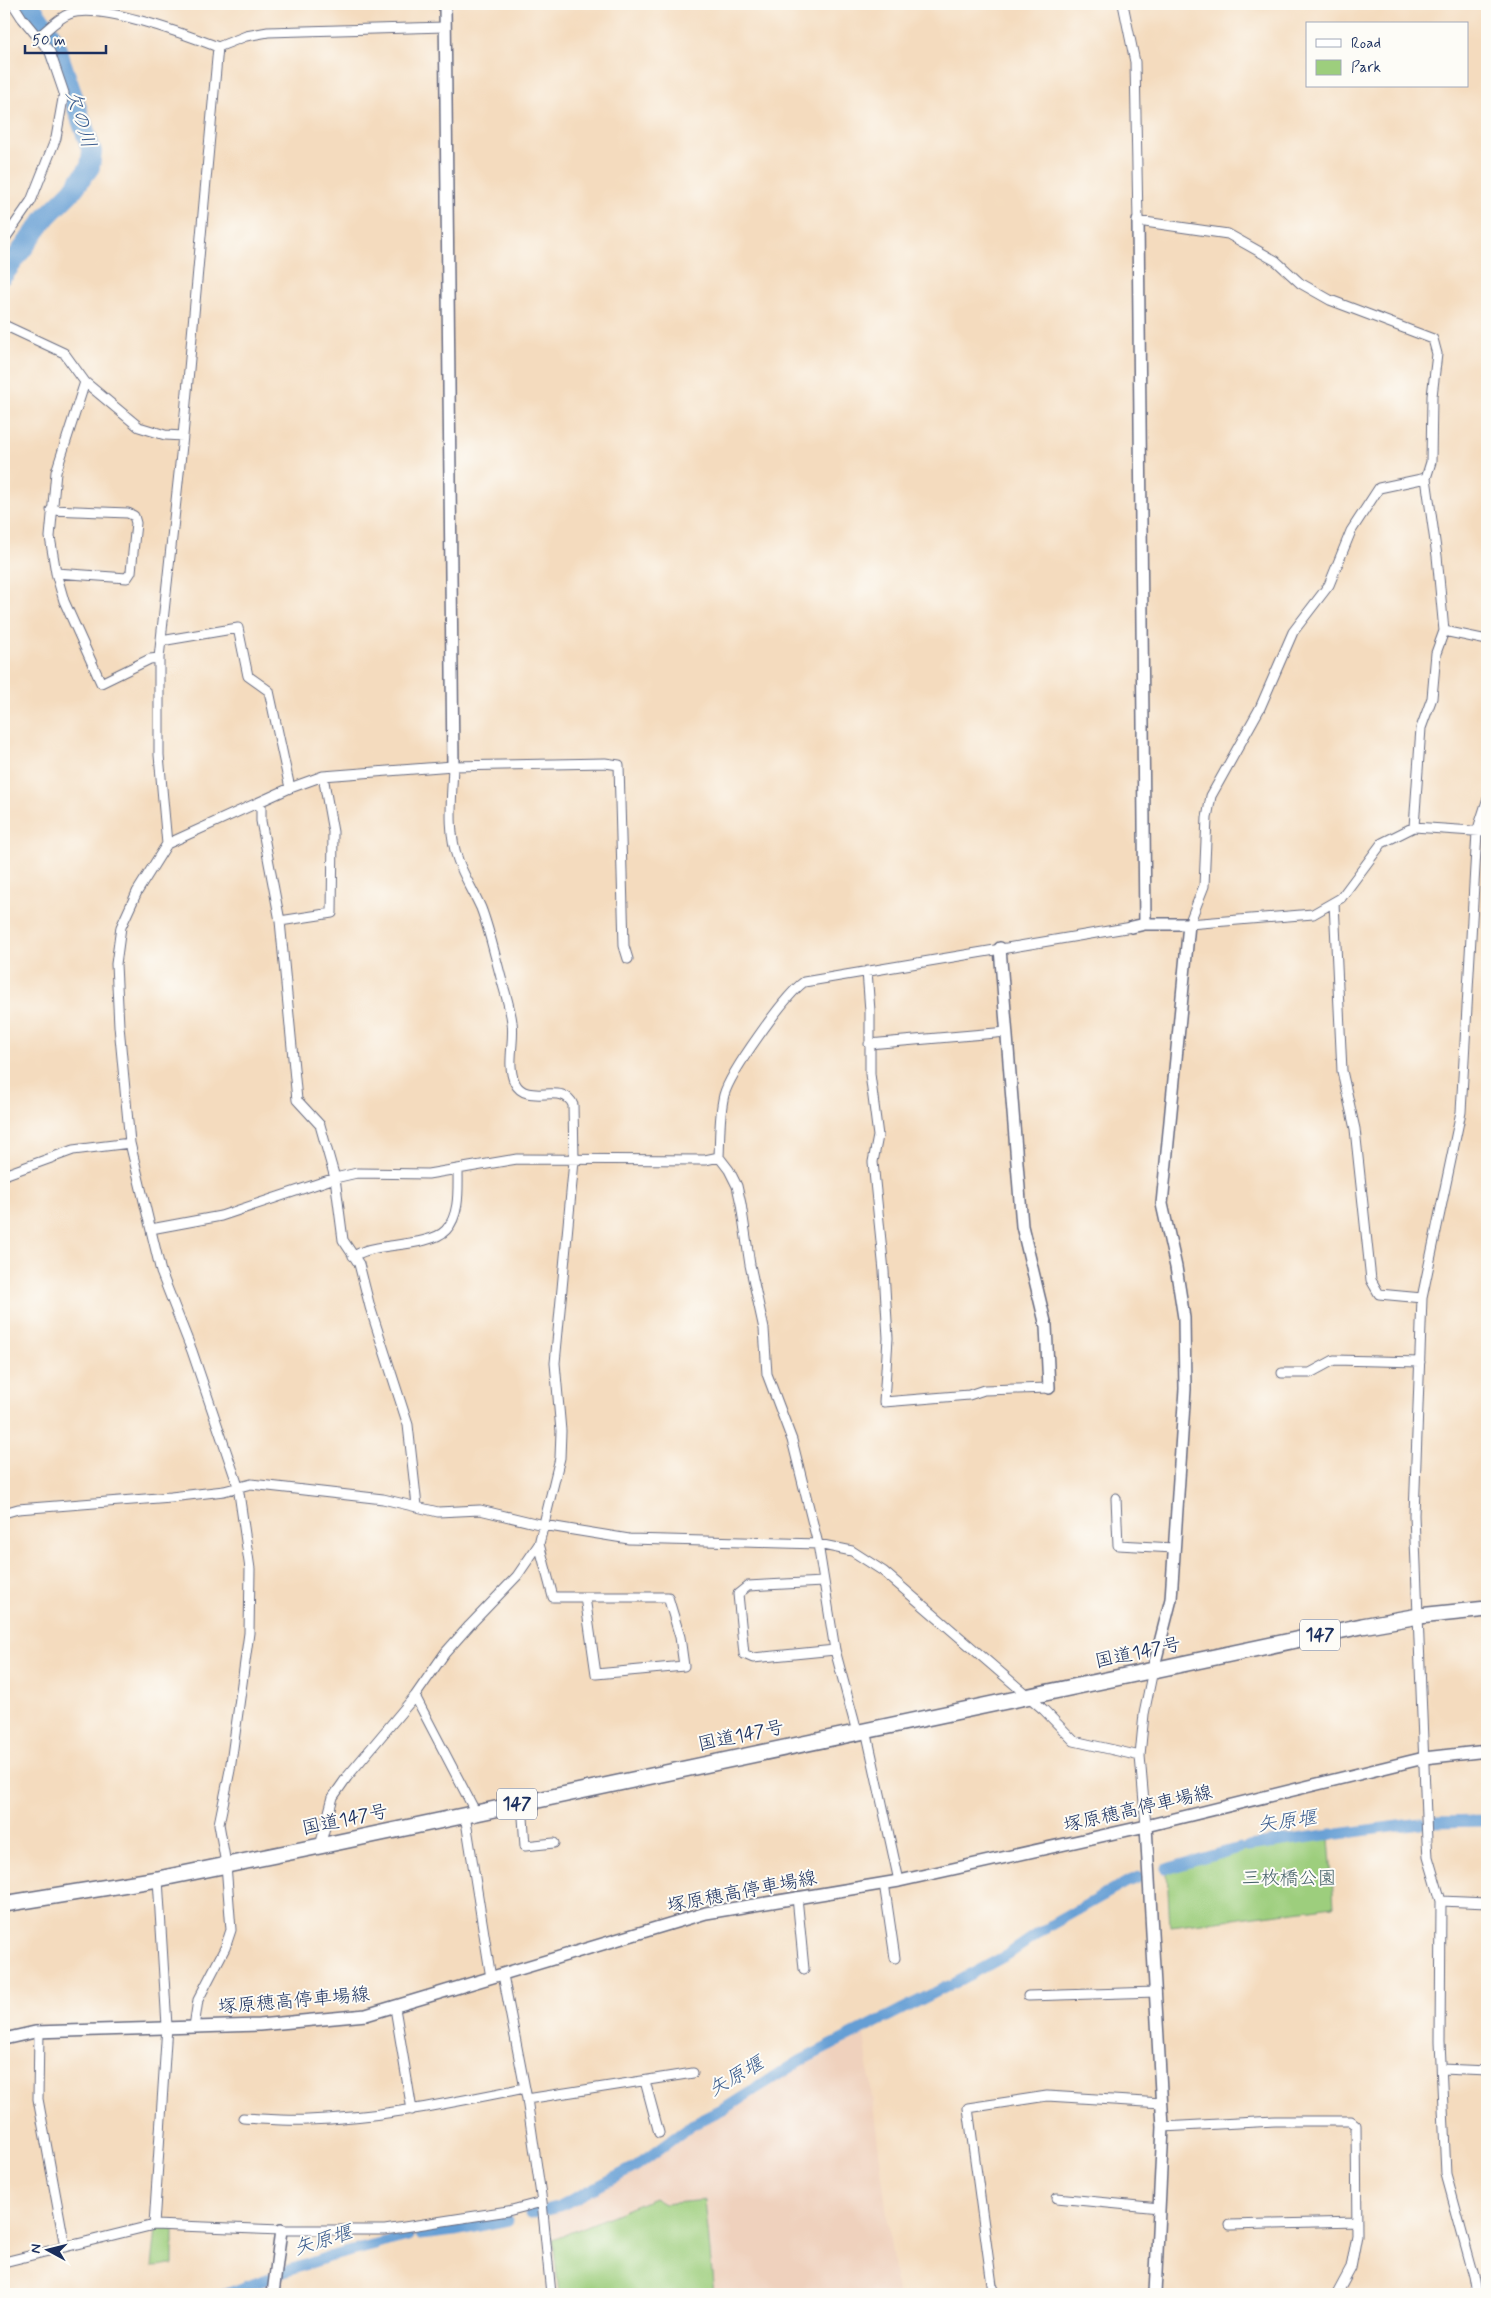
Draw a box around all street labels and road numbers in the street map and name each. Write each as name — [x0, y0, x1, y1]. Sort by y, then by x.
road number: 147 — [1300, 1620, 1340, 1650]
street label: 国道147号 — [1093, 1632, 1183, 1674]
street label: 国道147号 — [696, 1715, 786, 1757]
street label: 塚原穂高停車場線 — [1061, 1780, 1215, 1838]
road number: 147 — [497, 1788, 537, 1820]
street label: 国道147号 — [300, 1799, 390, 1841]
street label: 塚原穂高停車場線 — [665, 1865, 819, 1919]
street label: 塚原穂高停車場線 — [217, 1982, 371, 2020]

